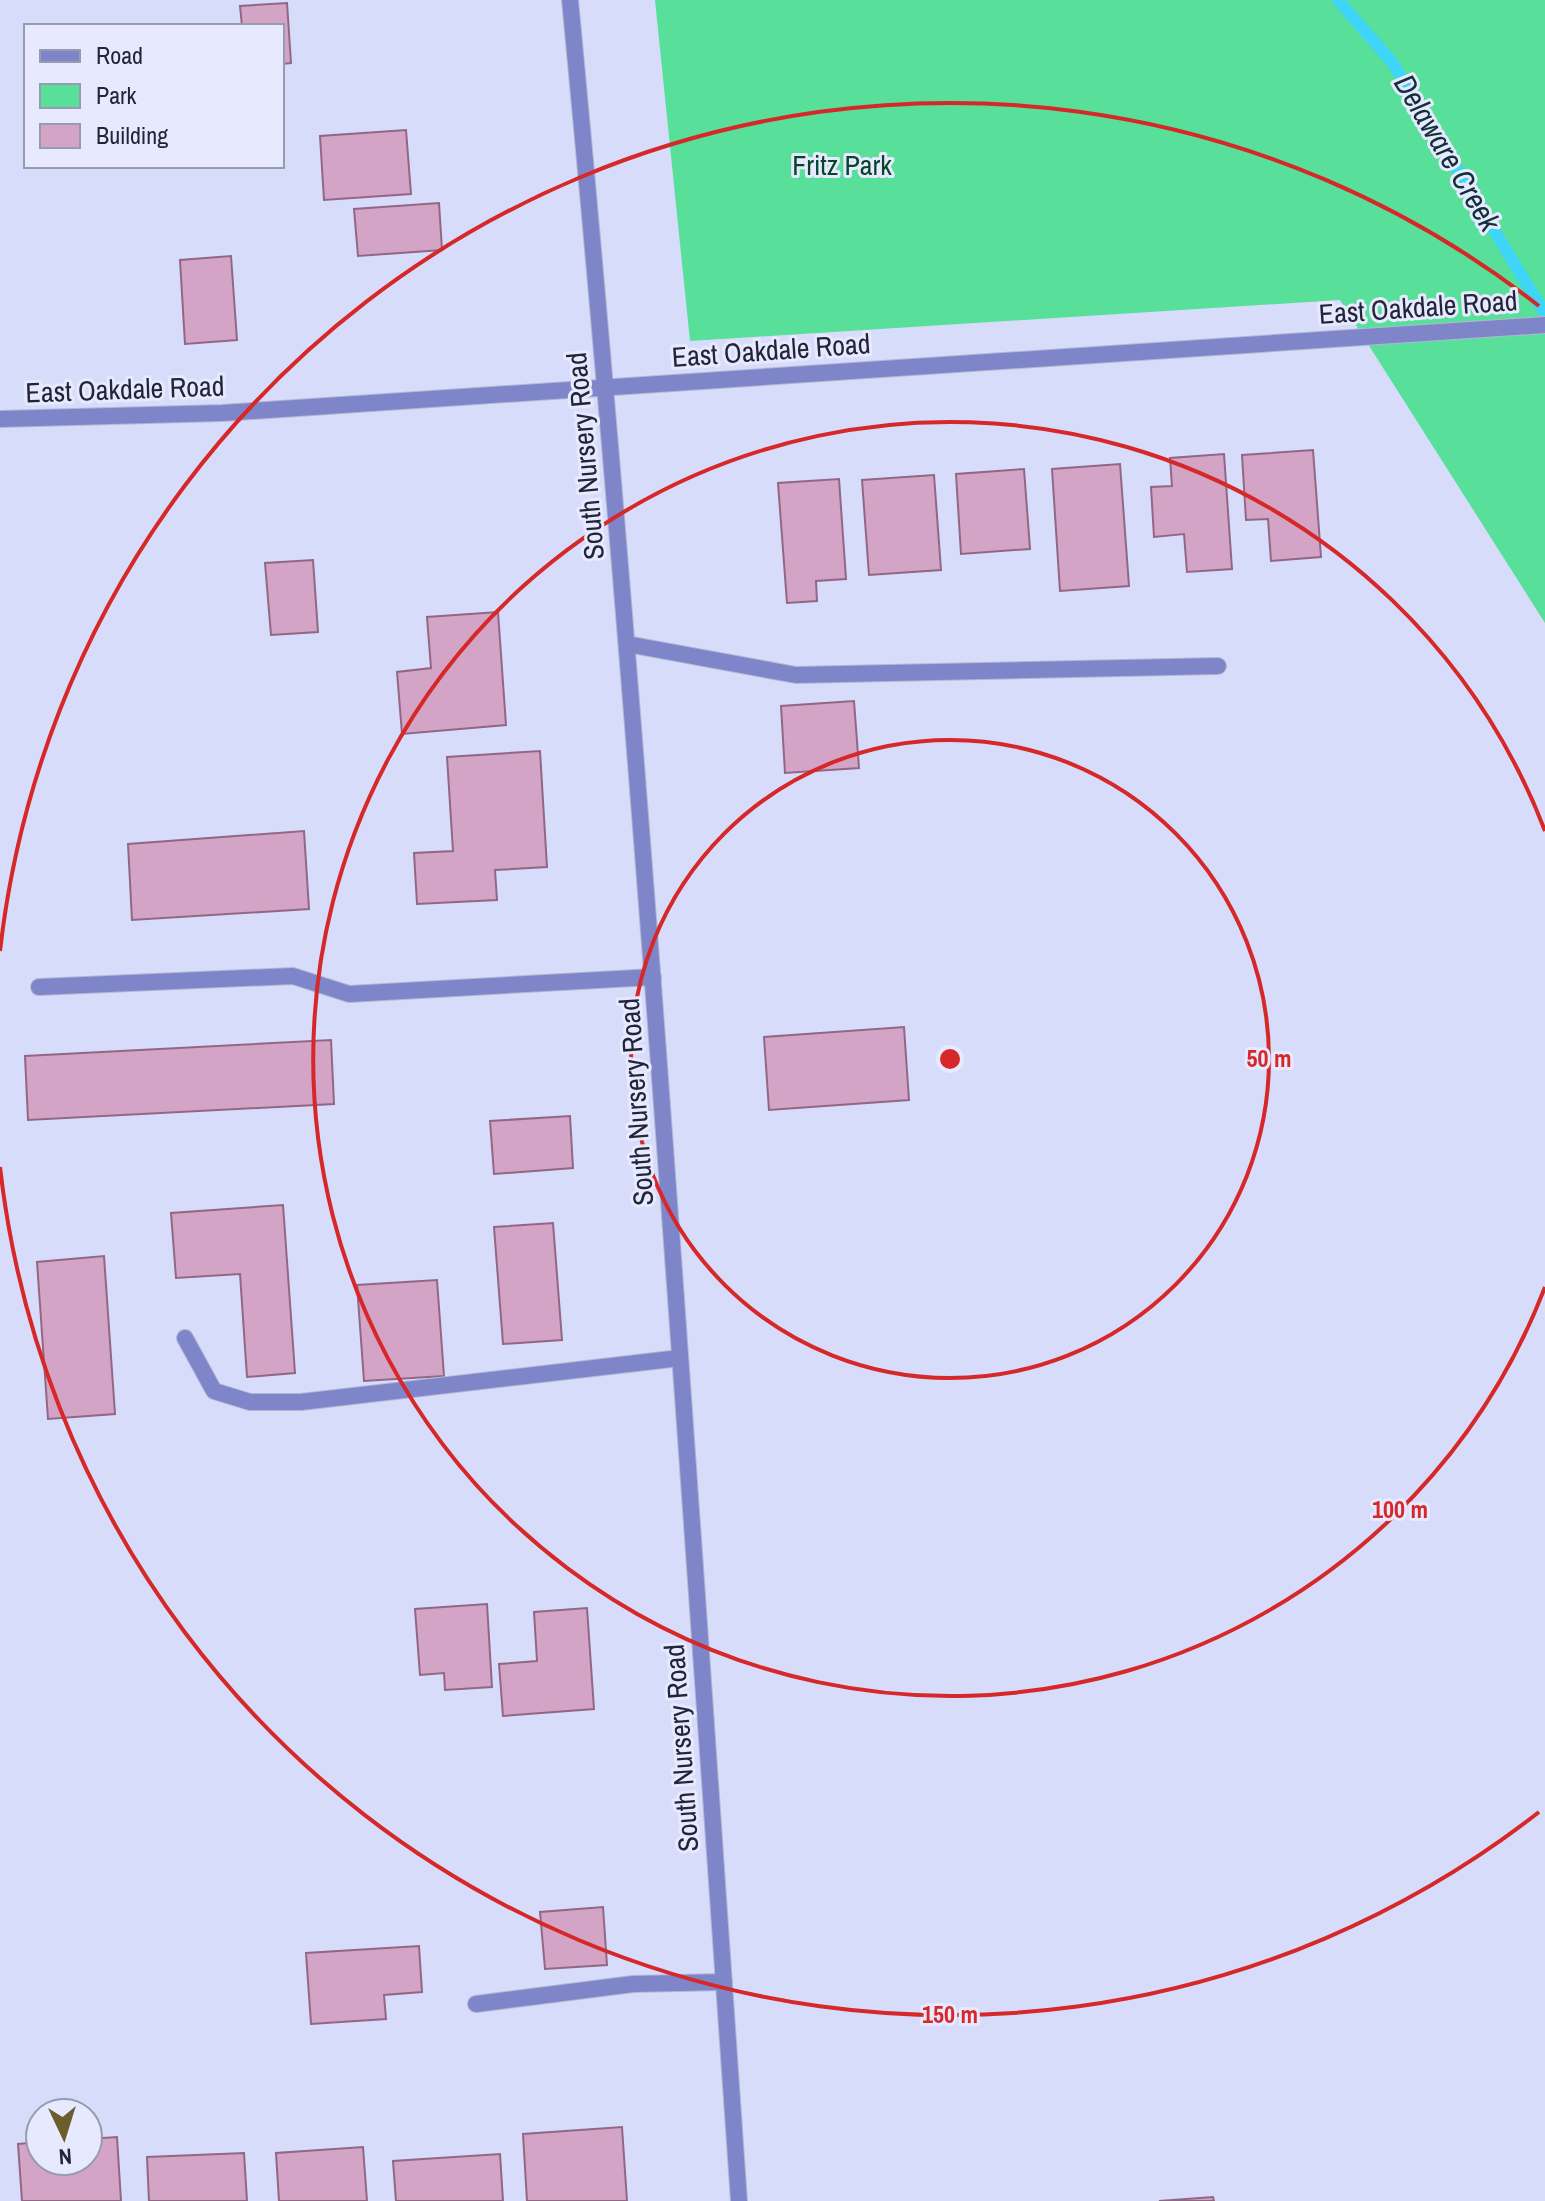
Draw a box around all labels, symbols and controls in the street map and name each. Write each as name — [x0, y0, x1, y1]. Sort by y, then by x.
legend — [24, 24, 284, 168]
text: Road — [96, 39, 143, 71]
water label: Delaware Creek — [1385, 67, 1511, 240]
text: Park — [96, 79, 137, 111]
text: Building — [96, 119, 168, 151]
park label: Fritz Park — [792, 146, 892, 184]
street label: East Oakdale Road — [1317, 281, 1519, 333]
street label: East Oakdale Road — [670, 324, 872, 376]
street label: South Nursery Road — [557, 351, 613, 561]
street label: East Oakdale Road — [25, 367, 225, 411]
street label: South Nursery Road — [610, 997, 662, 1207]
text: 50 m — [1247, 1042, 1291, 1074]
centre of rings — [936, 1045, 964, 1073]
text: 100 m — [1372, 1493, 1428, 1525]
street label: South Nursery Road — [655, 1643, 707, 1853]
text: 150 m — [922, 1998, 978, 2030]
north arrow — [24, 2097, 104, 2177]
text: N — [58, 2142, 73, 2172]

